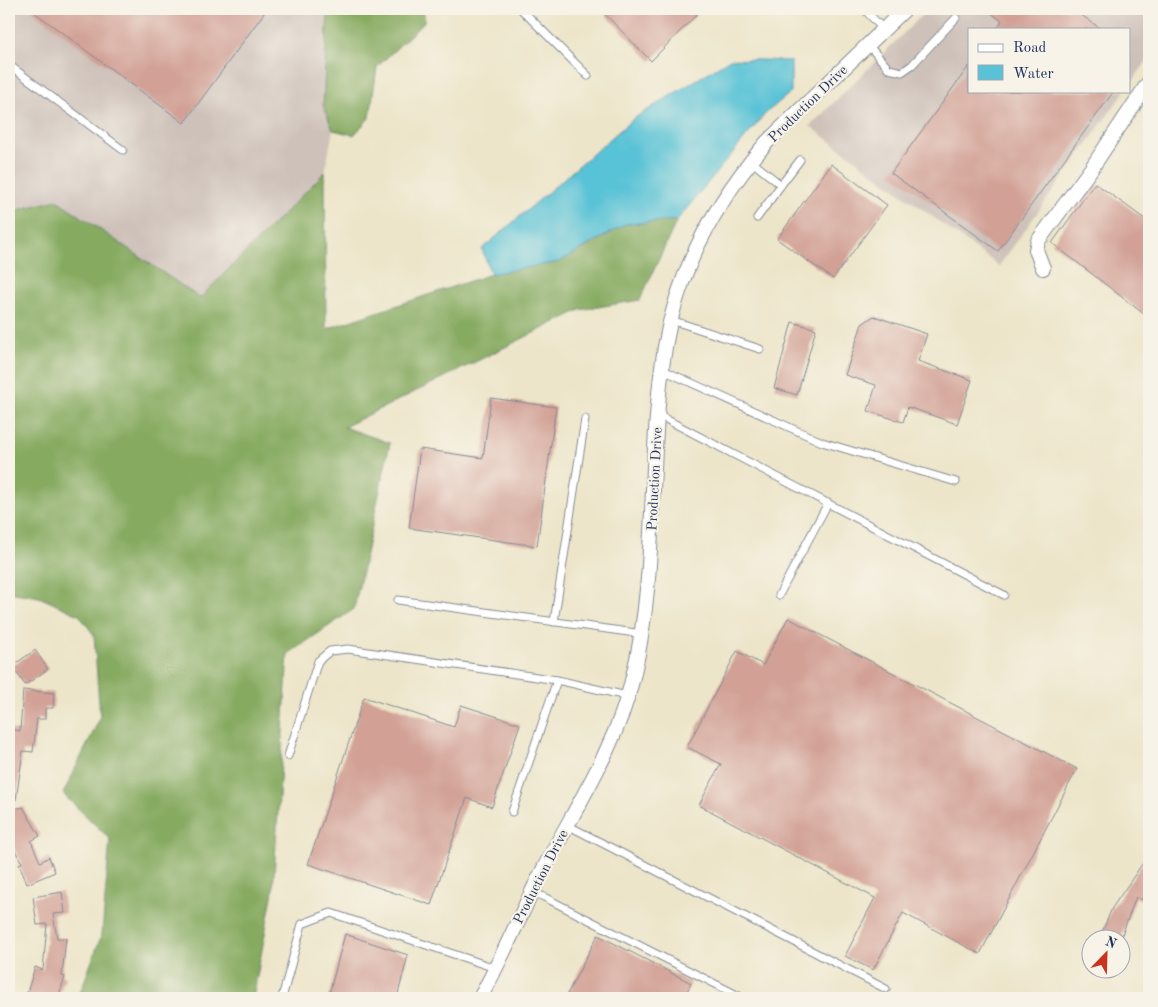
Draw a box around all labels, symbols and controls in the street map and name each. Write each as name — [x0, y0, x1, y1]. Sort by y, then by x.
legend — [968, 28, 1130, 92]
text: Road — [1013, 41, 1047, 56]
street label: Production Drive — [766, 63, 850, 145]
text: Water — [1013, 67, 1054, 82]
street label: Production Drive — [645, 427, 665, 531]
street label: Production Drive — [511, 828, 571, 926]
north arrow — [1080, 930, 1130, 980]
text: N — [1103, 934, 1119, 952]

